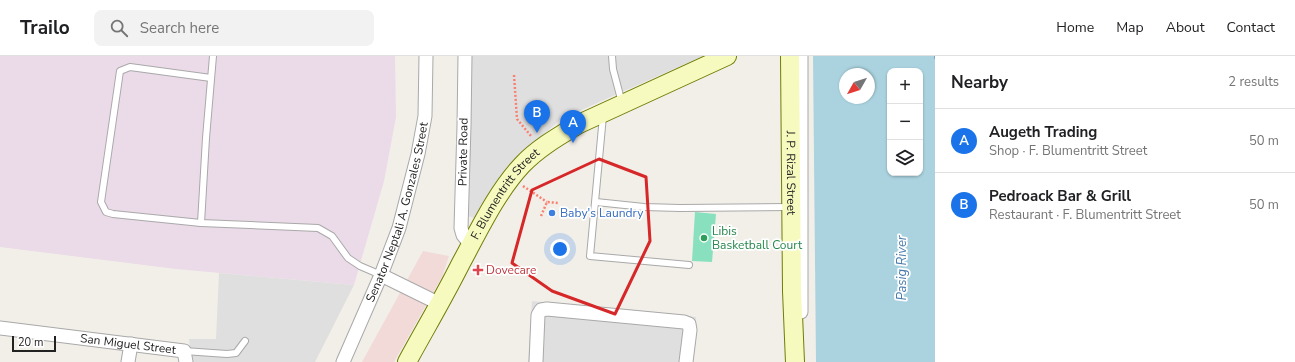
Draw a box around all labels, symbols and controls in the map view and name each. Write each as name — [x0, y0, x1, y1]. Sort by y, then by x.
search box — [94, 10, 374, 46]
text: Trailo — [20, 15, 70, 41]
icon: search — [108, 17, 130, 39]
text: Search here — [140, 18, 219, 38]
text: Home — [1056, 18, 1094, 37]
text: Map — [1116, 18, 1144, 37]
text: About — [1166, 18, 1205, 37]
text: Contact — [1227, 18, 1275, 37]
north arrow — [839, 68, 875, 104]
map controls — [887, 68, 923, 176]
button: + — [887, 68, 923, 104]
text: Nearby — [951, 71, 1008, 94]
text: 2 results — [1228, 73, 1279, 91]
pin: B — [524, 100, 550, 133]
button: − — [887, 104, 923, 140]
pin: A — [560, 110, 586, 143]
street label: Private Road — [454, 118, 472, 186]
street label: Senator Neptali A. Gonzales Street — [362, 120, 432, 305]
text: Augeth Trading — [989, 122, 1097, 142]
street label: J. P. Rizal Street — [783, 130, 799, 216]
text: A — [959, 132, 969, 150]
text: 50 m — [1249, 132, 1279, 150]
button: layers — [887, 140, 923, 176]
text: Shop · F. Blumentritt Street — [989, 142, 1147, 160]
street label: F. Blumentritt Street — [467, 144, 543, 242]
text: Pedroack Bar & Grill — [989, 186, 1131, 206]
text: B — [960, 196, 968, 214]
text: 50 m — [1249, 196, 1279, 214]
place label: Baby's Laundry — [560, 205, 644, 221]
text: Restaurant · F. Blumentritt Street — [989, 206, 1181, 224]
marker: Baby's Laundry — [547, 208, 557, 218]
place label: Libis Basketball Court — [712, 223, 803, 253]
marker: Libis Basketball Court — [699, 233, 709, 243]
water label: Pasig River — [893, 235, 911, 300]
your location — [550, 239, 570, 259]
place label: Dovecare — [486, 262, 536, 278]
marker: Dovecare — [473, 265, 483, 275]
street label: San Miguel Street — [79, 330, 178, 358]
scale bar — [12, 334, 56, 353]
text: 20 m — [18, 335, 43, 350]

